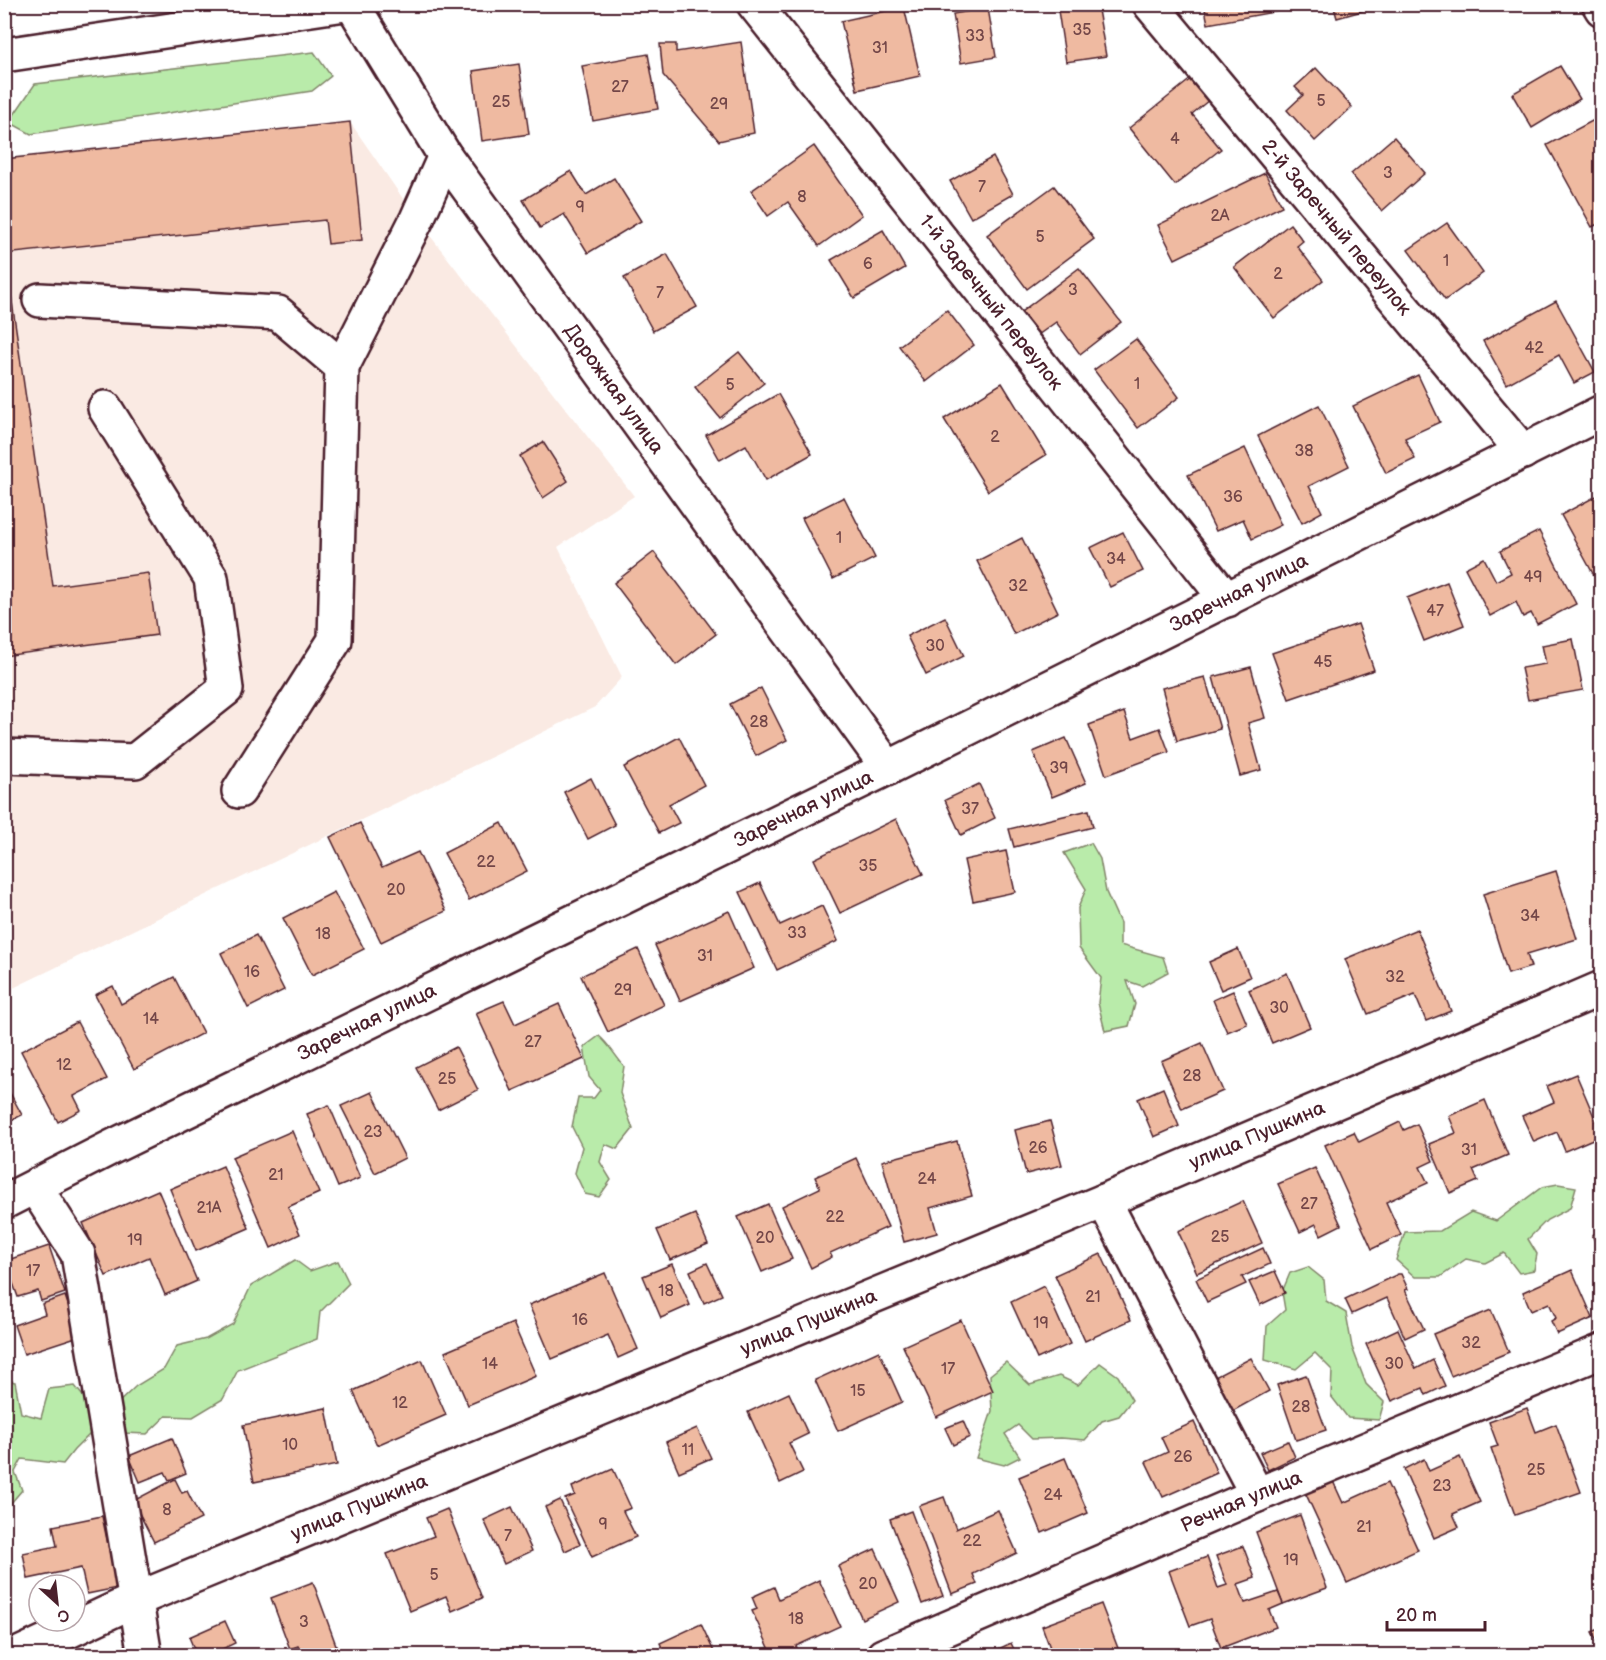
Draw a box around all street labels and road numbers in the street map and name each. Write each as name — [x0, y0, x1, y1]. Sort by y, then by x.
street label: 2-й Заречный переулок — [1256, 135, 1416, 321]
street label: 1-й Заречный переулок — [914, 210, 1068, 395]
street label: Дорожная улица — [559, 319, 669, 459]
street label: Заречная улица — [1166, 548, 1312, 638]
street label: Заречная улица — [730, 765, 877, 853]
street label: Заречная улица — [294, 978, 440, 1066]
street label: улица Пушкина — [1186, 1096, 1329, 1175]
street label: улица Пушкина — [737, 1284, 881, 1361]
street label: Речная улица — [1177, 1466, 1306, 1538]
street label: улица Пушкина — [288, 1469, 431, 1546]

